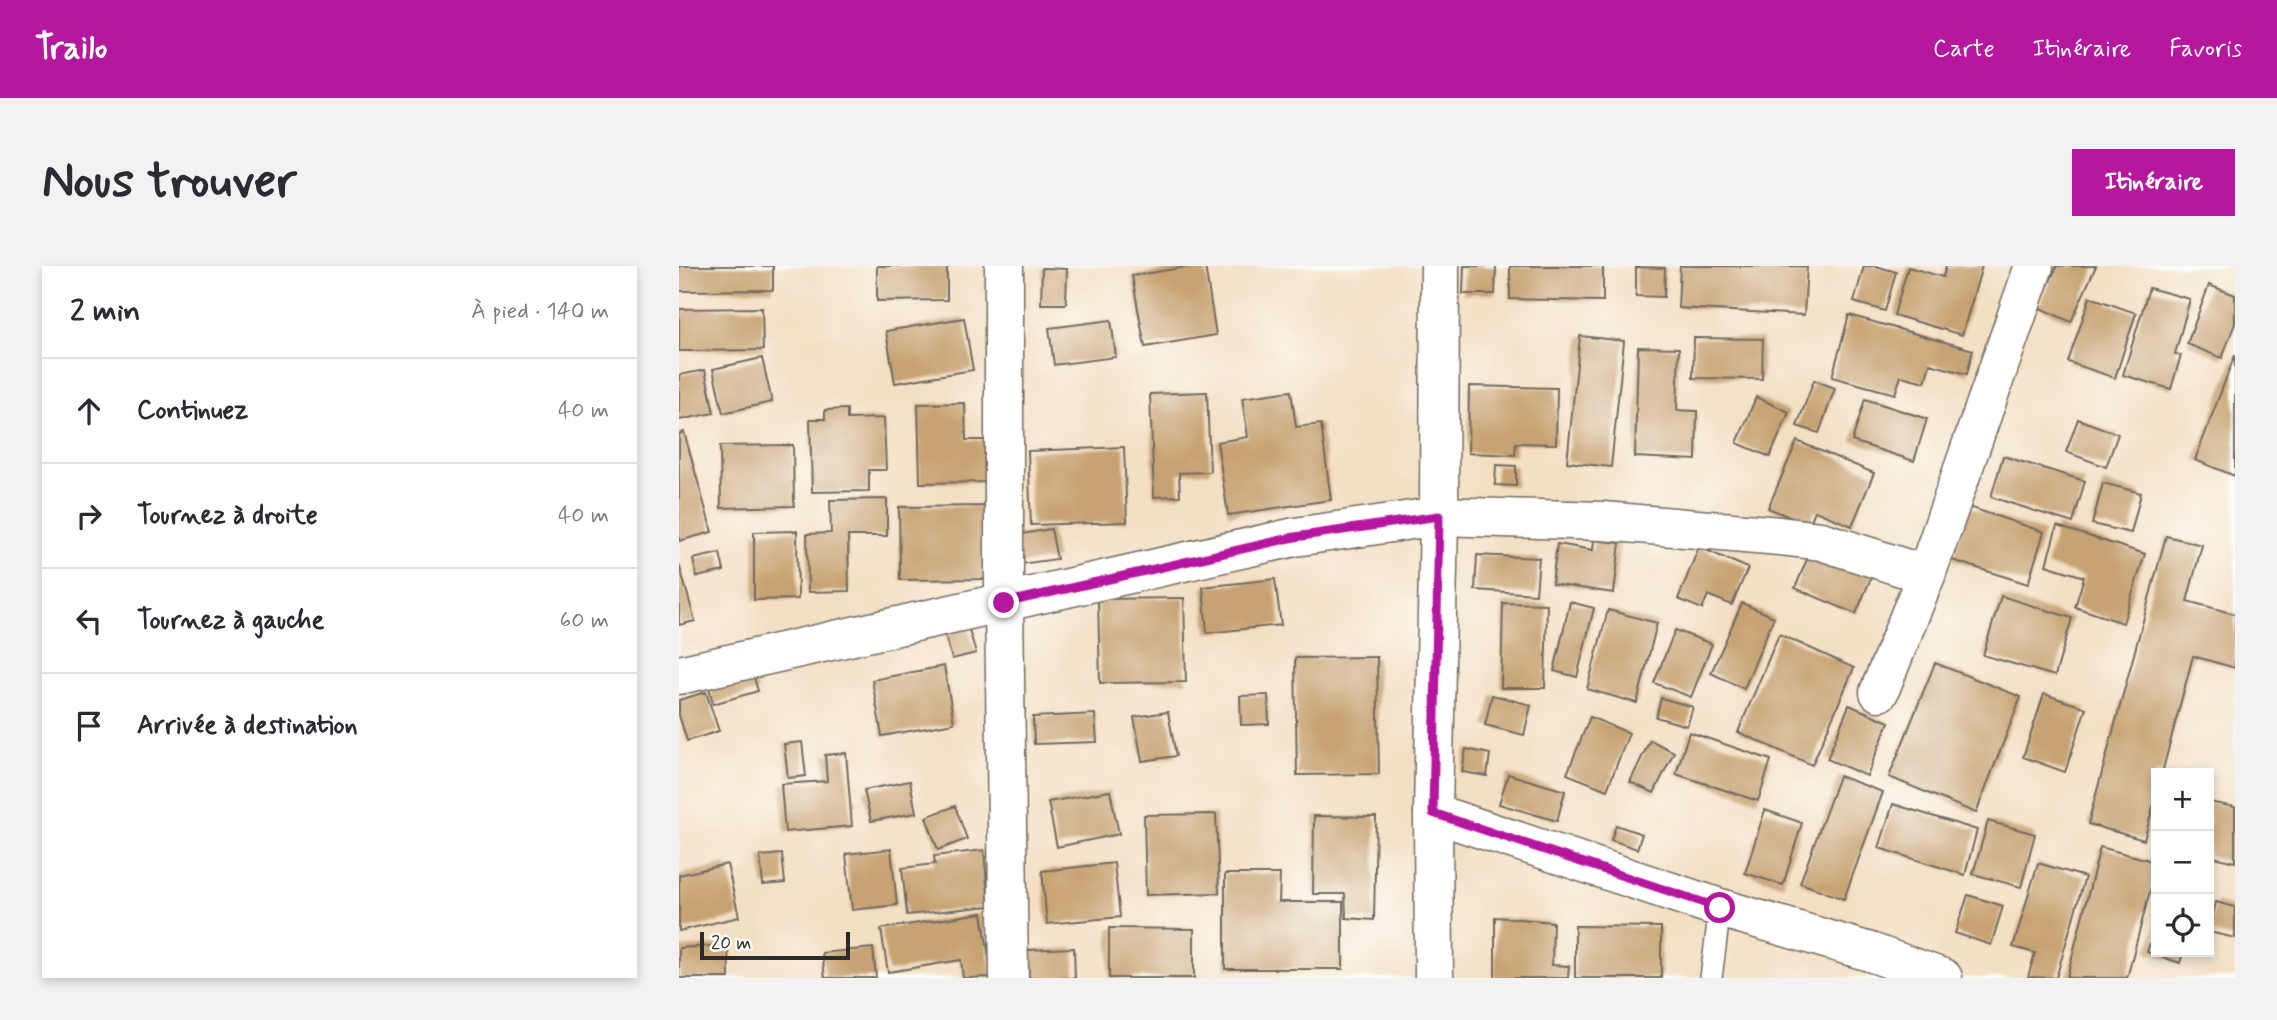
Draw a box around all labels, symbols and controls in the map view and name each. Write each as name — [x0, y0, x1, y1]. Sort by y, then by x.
text: Trailo — [35, 27, 107, 71]
text: Carte — [1933, 34, 1995, 65]
text: Itinéraire — [2033, 34, 2131, 65]
text: Favoris — [2169, 34, 2242, 65]
button: Itinéraire — [2072, 149, 2235, 216]
text: Nous trouver — [42, 150, 297, 215]
text: 2 min — [70, 292, 140, 331]
text: À pied · 140 m — [471, 297, 609, 327]
icon: ahead — [70, 392, 108, 430]
text: Continuez — [137, 394, 248, 428]
text: 40 m — [558, 396, 609, 426]
icon: right — [70, 497, 108, 535]
text: Tournez à droite — [137, 499, 318, 533]
text: 40 m — [558, 501, 609, 531]
route end — [988, 587, 1019, 618]
icon: left — [70, 602, 108, 640]
text: Tournez à gauche — [137, 604, 324, 638]
text: 60 m — [560, 606, 609, 636]
icon: arrive — [70, 707, 108, 745]
text: Arrivée à destination — [137, 709, 358, 743]
map controls — [2151, 768, 2214, 957]
button: + — [2151, 768, 2214, 831]
button: − — [2151, 831, 2214, 894]
route start — [1704, 892, 1735, 923]
button: locate — [2151, 894, 2214, 957]
scale bar — [700, 929, 851, 961]
text: 20 m — [711, 931, 751, 956]

